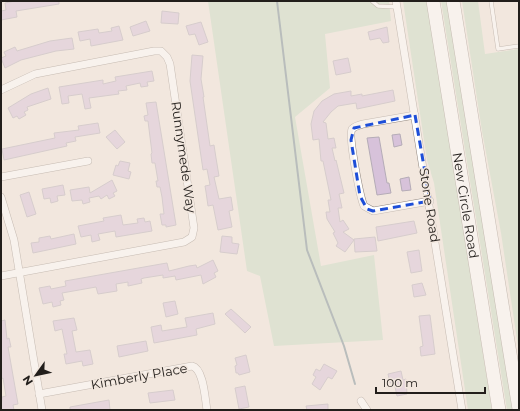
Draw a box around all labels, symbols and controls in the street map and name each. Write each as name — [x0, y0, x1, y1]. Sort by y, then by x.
street label: Runnymede Way — [168, 100, 200, 215]
street label: New Circle Road — [450, 151, 482, 259]
street label: Stone Road — [416, 167, 444, 243]
north arrow — [16, 355, 56, 395]
street label: Kimberly Place — [89, 360, 189, 392]
scale bar — [376, 369, 485, 395]
text: N — [19, 373, 36, 388]
text: 100 m — [382, 375, 418, 390]

